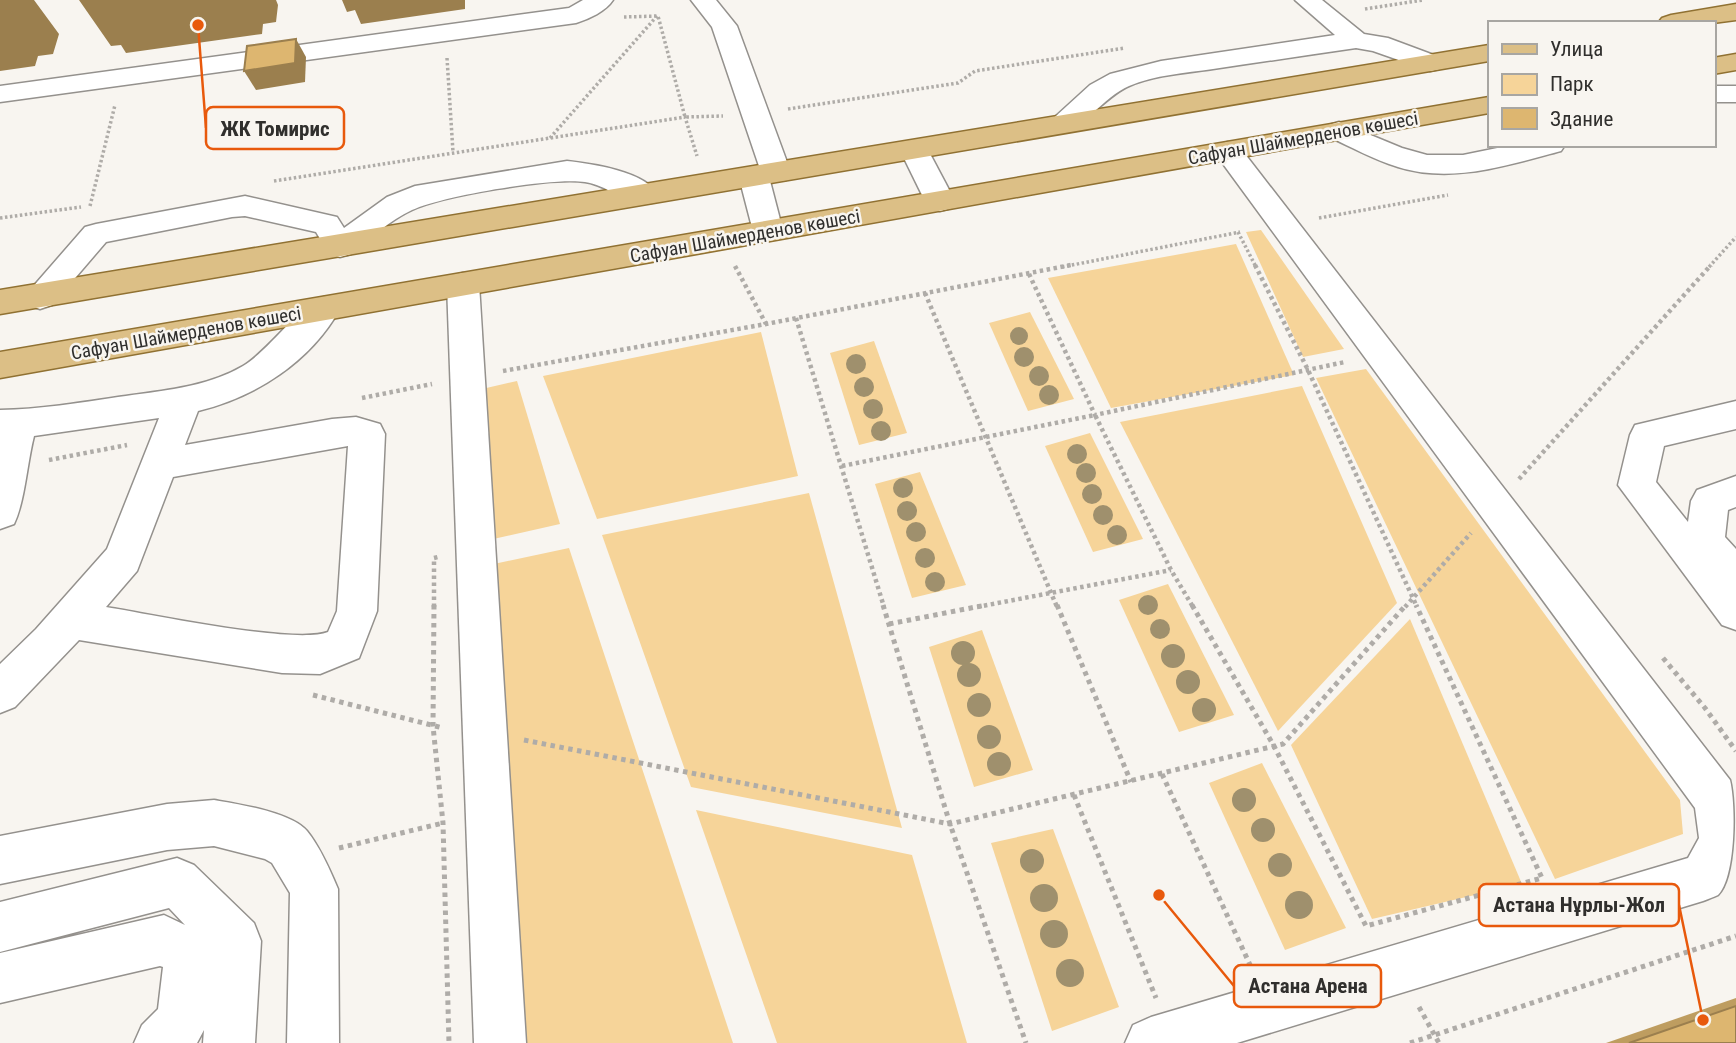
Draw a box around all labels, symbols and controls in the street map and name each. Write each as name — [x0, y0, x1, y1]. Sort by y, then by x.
legend — [1488, 21, 1715, 147]
text: Улица — [1550, 37, 1603, 61]
text: Парк — [1550, 72, 1594, 96]
street label: Сафуан Шаймерденов көшесі — [1186, 106, 1420, 170]
callout: ЖК Томирис — [206, 107, 344, 149]
text: Здание — [1550, 107, 1614, 131]
text: ЖК Томирис — [220, 117, 330, 141]
street label: Сафуан Шаймерденов көшесі — [628, 204, 862, 268]
street label: Сафуан Шаймерденов көшесі — [69, 301, 303, 365]
callout: Астана Нұрлы-Жол — [1479, 884, 1679, 926]
text: Астана Нұрлы-Жол — [1493, 893, 1665, 917]
callout: Астана Арена — [1234, 965, 1381, 1007]
text: Астана Арена — [1248, 974, 1368, 998]

